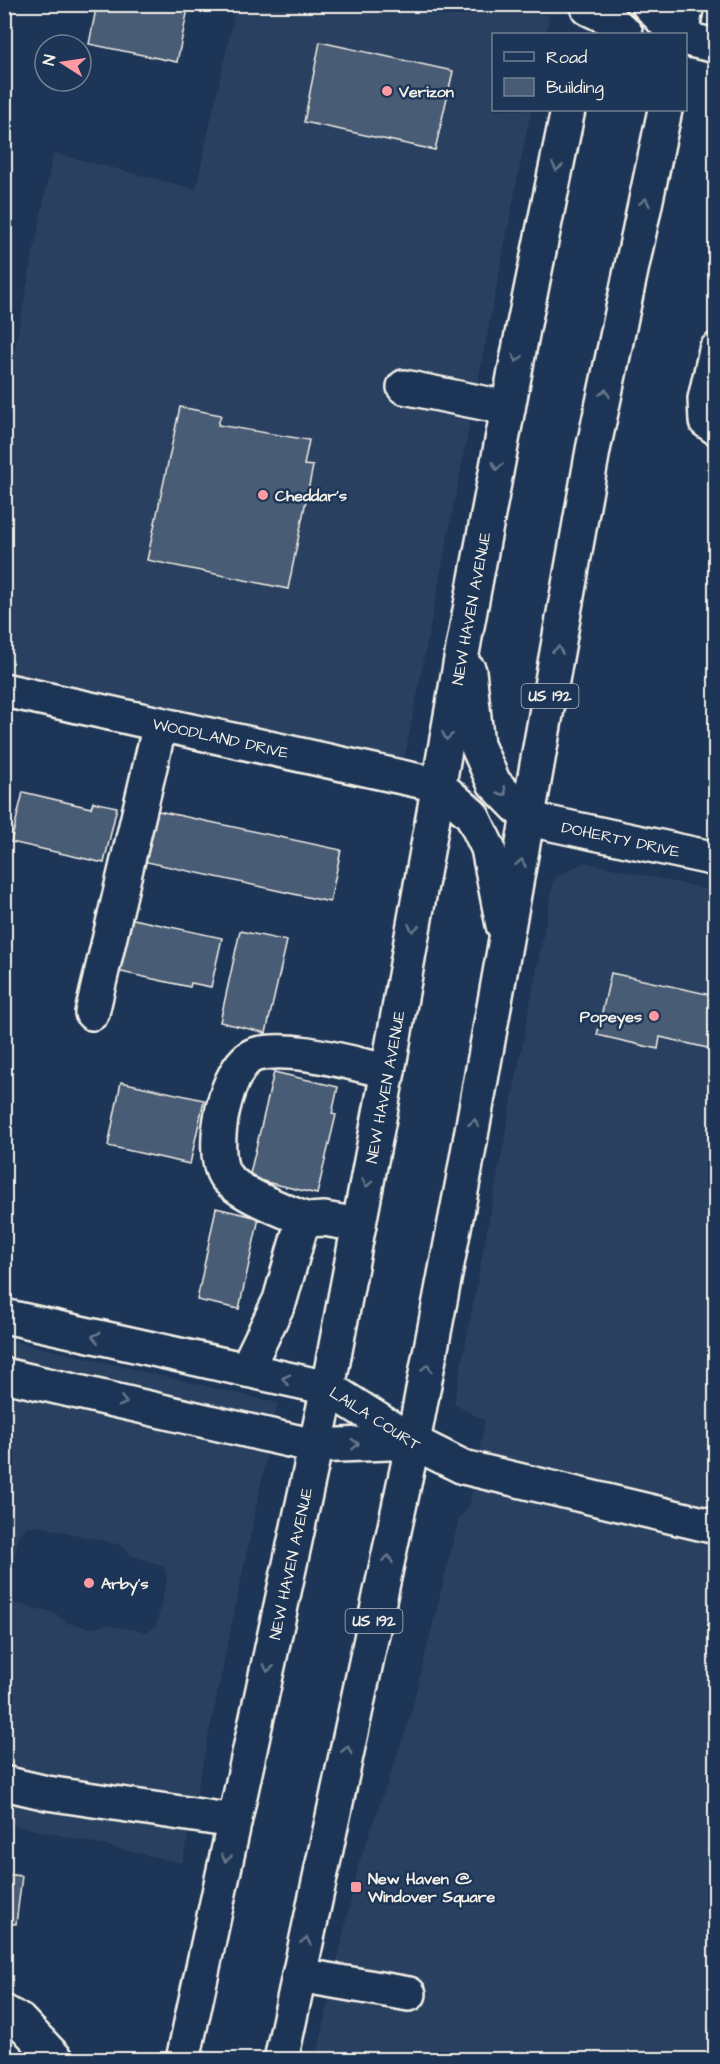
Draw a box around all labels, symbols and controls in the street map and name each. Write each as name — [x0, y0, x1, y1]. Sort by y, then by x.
north arrow — [33, 33, 93, 93]
legend — [492, 33, 687, 111]
text: Road — [546, 45, 587, 70]
text: N — [38, 53, 61, 67]
text: Building — [546, 75, 604, 101]
place label: Verizon — [398, 81, 454, 103]
marker: Verizon — [380, 84, 394, 98]
one-way arrow — [551, 162, 564, 172]
one-way arrow — [638, 197, 651, 207]
one-way arrow — [511, 353, 524, 363]
one-way arrow — [598, 388, 611, 398]
one-way arrow — [491, 460, 504, 470]
place label: Cheddar's — [275, 485, 347, 507]
marker: Cheddar's — [256, 488, 270, 502]
street label: NEW HAVEN AVENUE — [447, 530, 497, 687]
one-way arrow — [551, 645, 564, 655]
road number: US 192 — [522, 684, 578, 708]
street label: WOODLAND DRIVE — [151, 713, 291, 764]
one-way arrow — [441, 730, 454, 740]
one-way arrow — [496, 786, 507, 796]
street label: DOHERTY DRIVE — [560, 816, 682, 863]
one-way arrow — [514, 858, 527, 868]
one-way arrow — [407, 922, 420, 932]
place label: Popeyes — [580, 1006, 642, 1029]
street label: NEW HAVEN AVENUE — [361, 1008, 411, 1165]
marker: Popeyes — [647, 1009, 661, 1023]
one-way arrow — [467, 1118, 480, 1128]
one-way arrow — [361, 1178, 374, 1188]
one-way arrow — [91, 1331, 101, 1344]
one-way arrow — [420, 1364, 433, 1374]
one-way arrow — [282, 1374, 292, 1387]
street label: LAILA COURT — [325, 1382, 424, 1456]
one-way arrow — [118, 1395, 128, 1408]
one-way arrow — [350, 1438, 359, 1451]
street label: NEW HAVEN AVENUE — [264, 1485, 318, 1642]
one-way arrow — [380, 1555, 393, 1565]
place label: Arby's — [101, 1573, 148, 1596]
marker: Arby's — [82, 1576, 96, 1590]
road number: US 192 — [346, 1609, 403, 1633]
one-way arrow — [262, 1662, 275, 1672]
one-way arrow — [340, 1745, 353, 1755]
one-way arrow — [221, 1853, 234, 1863]
place label: New Haven @ Windover Square — [367, 1868, 495, 1908]
marker: New Haven @ Windover Square — [349, 1880, 363, 1894]
one-way arrow — [299, 1936, 312, 1946]

